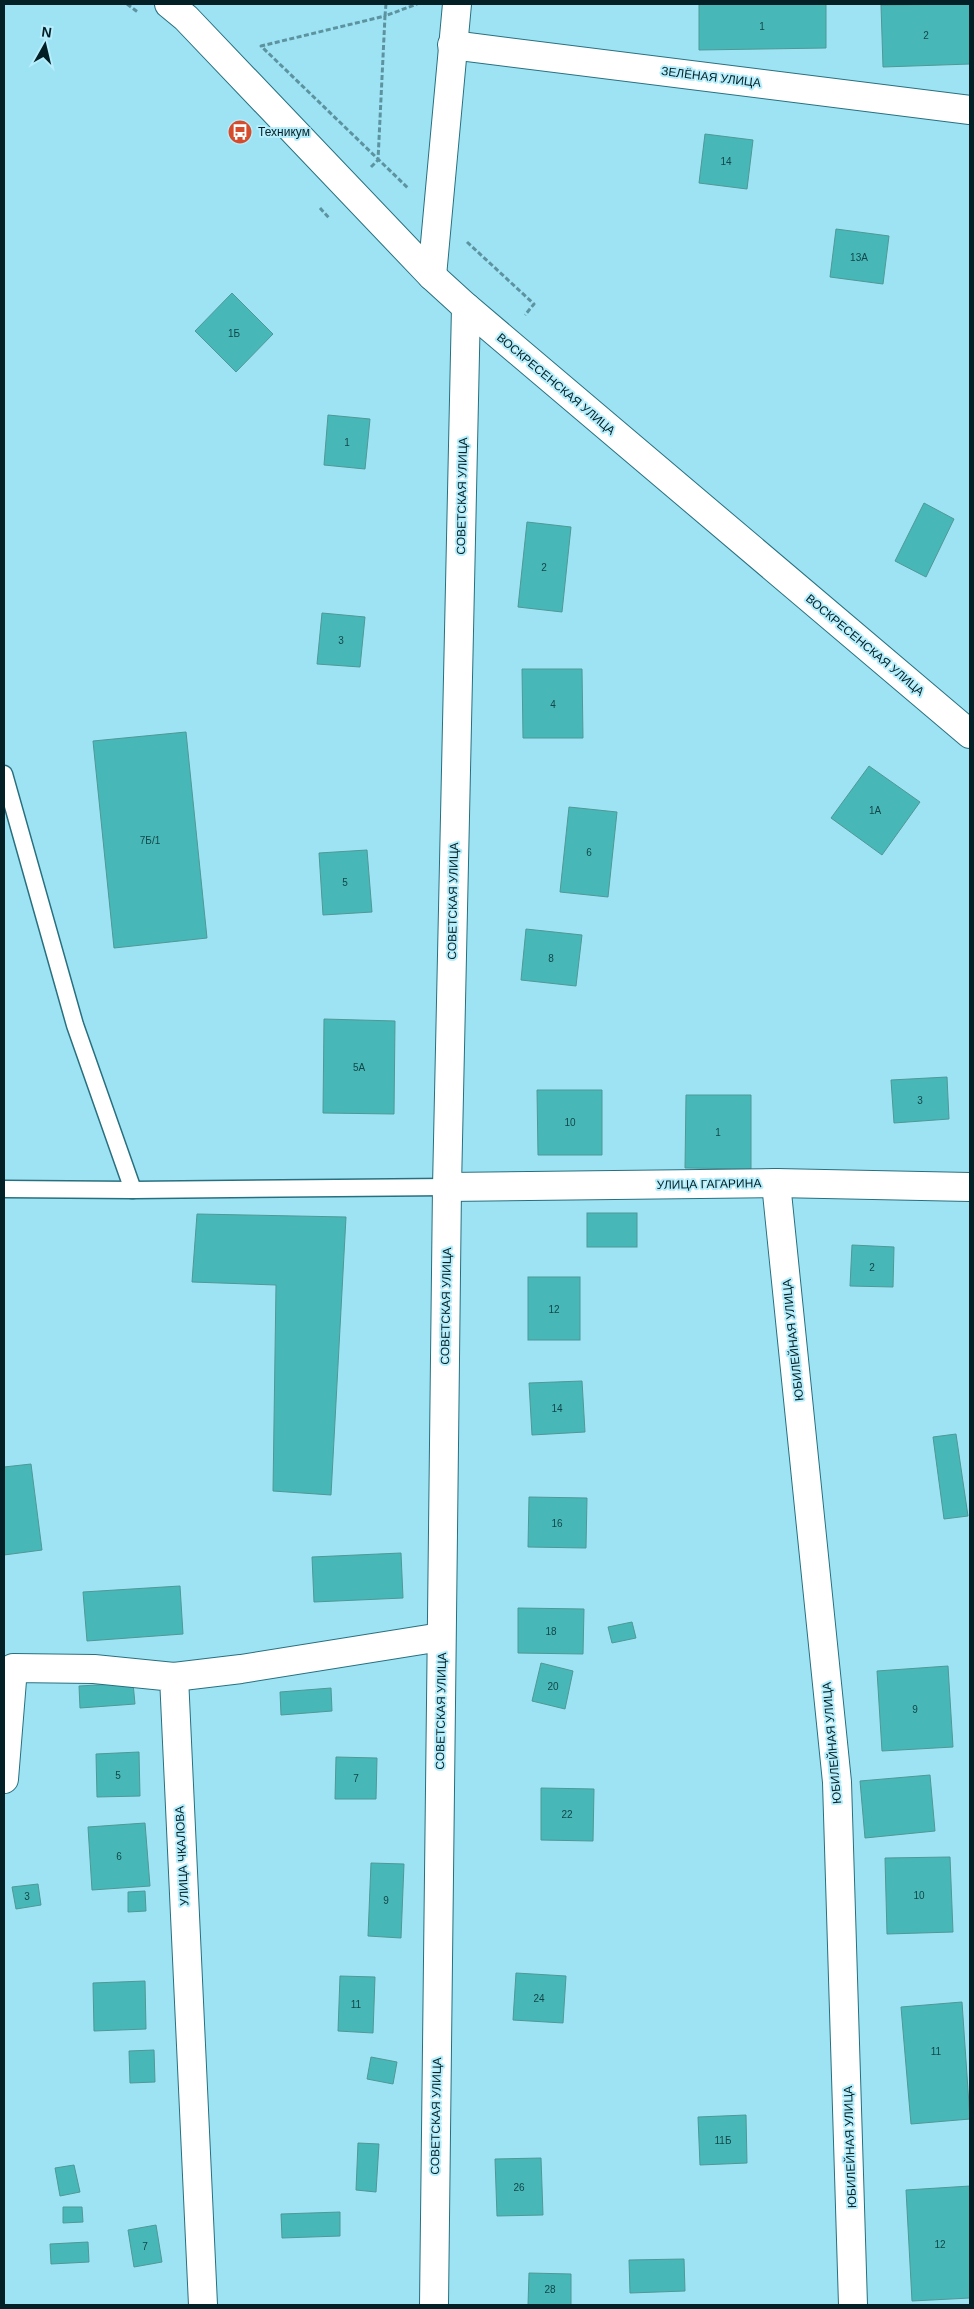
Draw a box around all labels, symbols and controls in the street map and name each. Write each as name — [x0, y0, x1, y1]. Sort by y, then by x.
north arrow — [20, 20, 70, 70]
house number: 1 — [759, 21, 765, 32]
text: N — [41, 23, 53, 41]
house number: 2 — [923, 30, 929, 41]
street label: ЗЕЛЁНАЯ УЛИЦА — [660, 64, 762, 90]
bus stop icon: Техникум — [227, 119, 253, 145]
place label: Техникум — [258, 125, 310, 139]
house number: 14 — [720, 156, 732, 167]
house number: 13А — [850, 252, 868, 263]
house number: 1Б — [228, 328, 240, 339]
street label: ВОСКРЕСЕНСКАЯ УЛИЦА — [494, 330, 618, 438]
house number: 1 — [344, 437, 350, 448]
street label: СОВЕТСКАЯ УЛИЦА — [454, 437, 470, 555]
house number: 2 — [541, 562, 547, 573]
street label: ВОСКРЕСЕНСКАЯ УЛИЦА — [803, 591, 927, 699]
house number: 3 — [338, 635, 344, 646]
house number: 4 — [550, 699, 556, 710]
house number: 1А — [869, 805, 881, 816]
house number: 7Б/1 — [140, 835, 161, 846]
street label: СОВЕТСКАЯ УЛИЦА — [445, 842, 461, 960]
house number: 6 — [586, 847, 592, 858]
house number: 5 — [342, 877, 348, 888]
house number: 8 — [548, 953, 554, 964]
house number: 5А — [353, 1062, 365, 1073]
house number: 3 — [917, 1095, 923, 1106]
house number: 10 — [564, 1117, 576, 1128]
house number: 1 — [715, 1127, 721, 1138]
street label: УЛИЦА ГАГАРИНА — [657, 1176, 761, 1192]
street label: СОВЕТСКАЯ УЛИЦА — [438, 1247, 454, 1365]
house number: 2 — [869, 1262, 875, 1273]
street label: ЮБИЛЕЙНАЯ УЛИЦА — [779, 1278, 806, 1402]
house number: 12 — [548, 1304, 560, 1315]
house number: 14 — [551, 1403, 563, 1414]
house number: 16 — [551, 1518, 563, 1529]
house number: 18 — [545, 1626, 557, 1637]
street label: СОВЕТСКАЯ УЛИЦА — [433, 1652, 449, 1770]
house number: 20 — [547, 1681, 559, 1692]
street label: ЮБИЛЕЙНАЯ УЛИЦА — [819, 1681, 844, 1805]
house number: 9 — [912, 1704, 918, 1715]
house number: 5 — [115, 1770, 121, 1781]
house number: 7 — [353, 1773, 359, 1784]
street label: УЛИЦА ЧКАЛОВА — [172, 1806, 192, 1906]
house number: 22 — [561, 1809, 573, 1820]
house number: 6 — [116, 1851, 122, 1862]
house number: 10 — [913, 1890, 925, 1901]
house number: 3 — [24, 1891, 30, 1902]
house number: 9 — [383, 1895, 389, 1906]
house number: 24 — [533, 1993, 545, 2004]
house number: 11 — [351, 1999, 362, 2010]
house number: 11 — [931, 2046, 942, 2057]
street label: СОВЕТСКАЯ УЛИЦА — [428, 2057, 444, 2175]
street label: ЮБИЛЕЙНАЯ УЛИЦА — [840, 2086, 859, 2208]
house number: 11Б — [715, 2135, 732, 2146]
house number: 26 — [513, 2182, 525, 2193]
house number: 12 — [934, 2239, 946, 2250]
house number: 7 — [142, 2241, 148, 2252]
house number: 28 — [544, 2284, 556, 2295]

